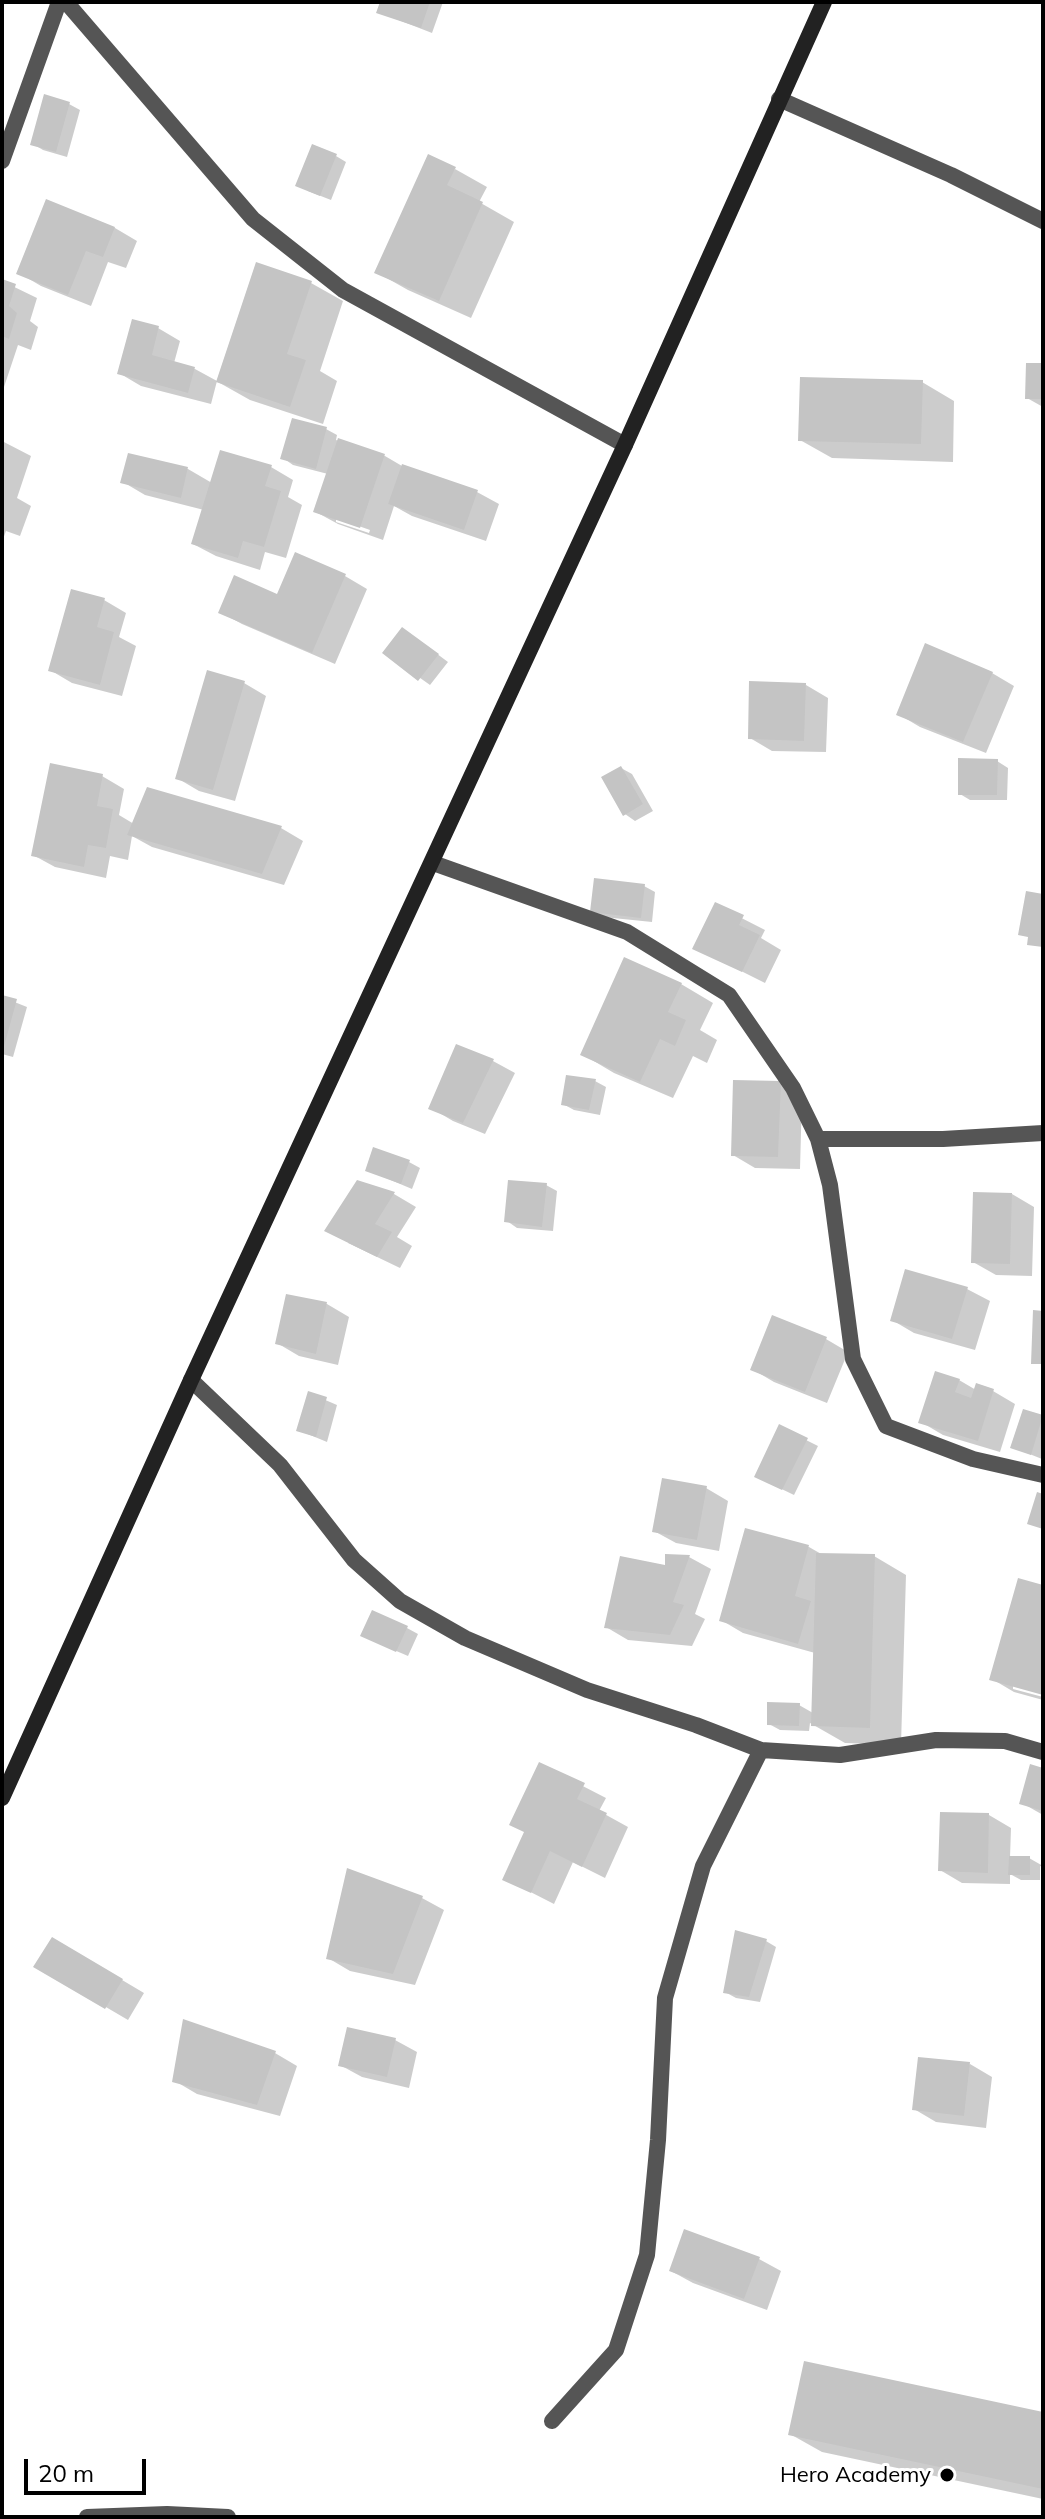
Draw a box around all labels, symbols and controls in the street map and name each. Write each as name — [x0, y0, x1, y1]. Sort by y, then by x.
scale bar — [28, 2443, 150, 2493]
text: 20 m — [38, 2458, 94, 2488]
place label: Hero Academy — [780, 2462, 931, 2488]
marker: Hero Academy — [938, 2466, 956, 2484]

